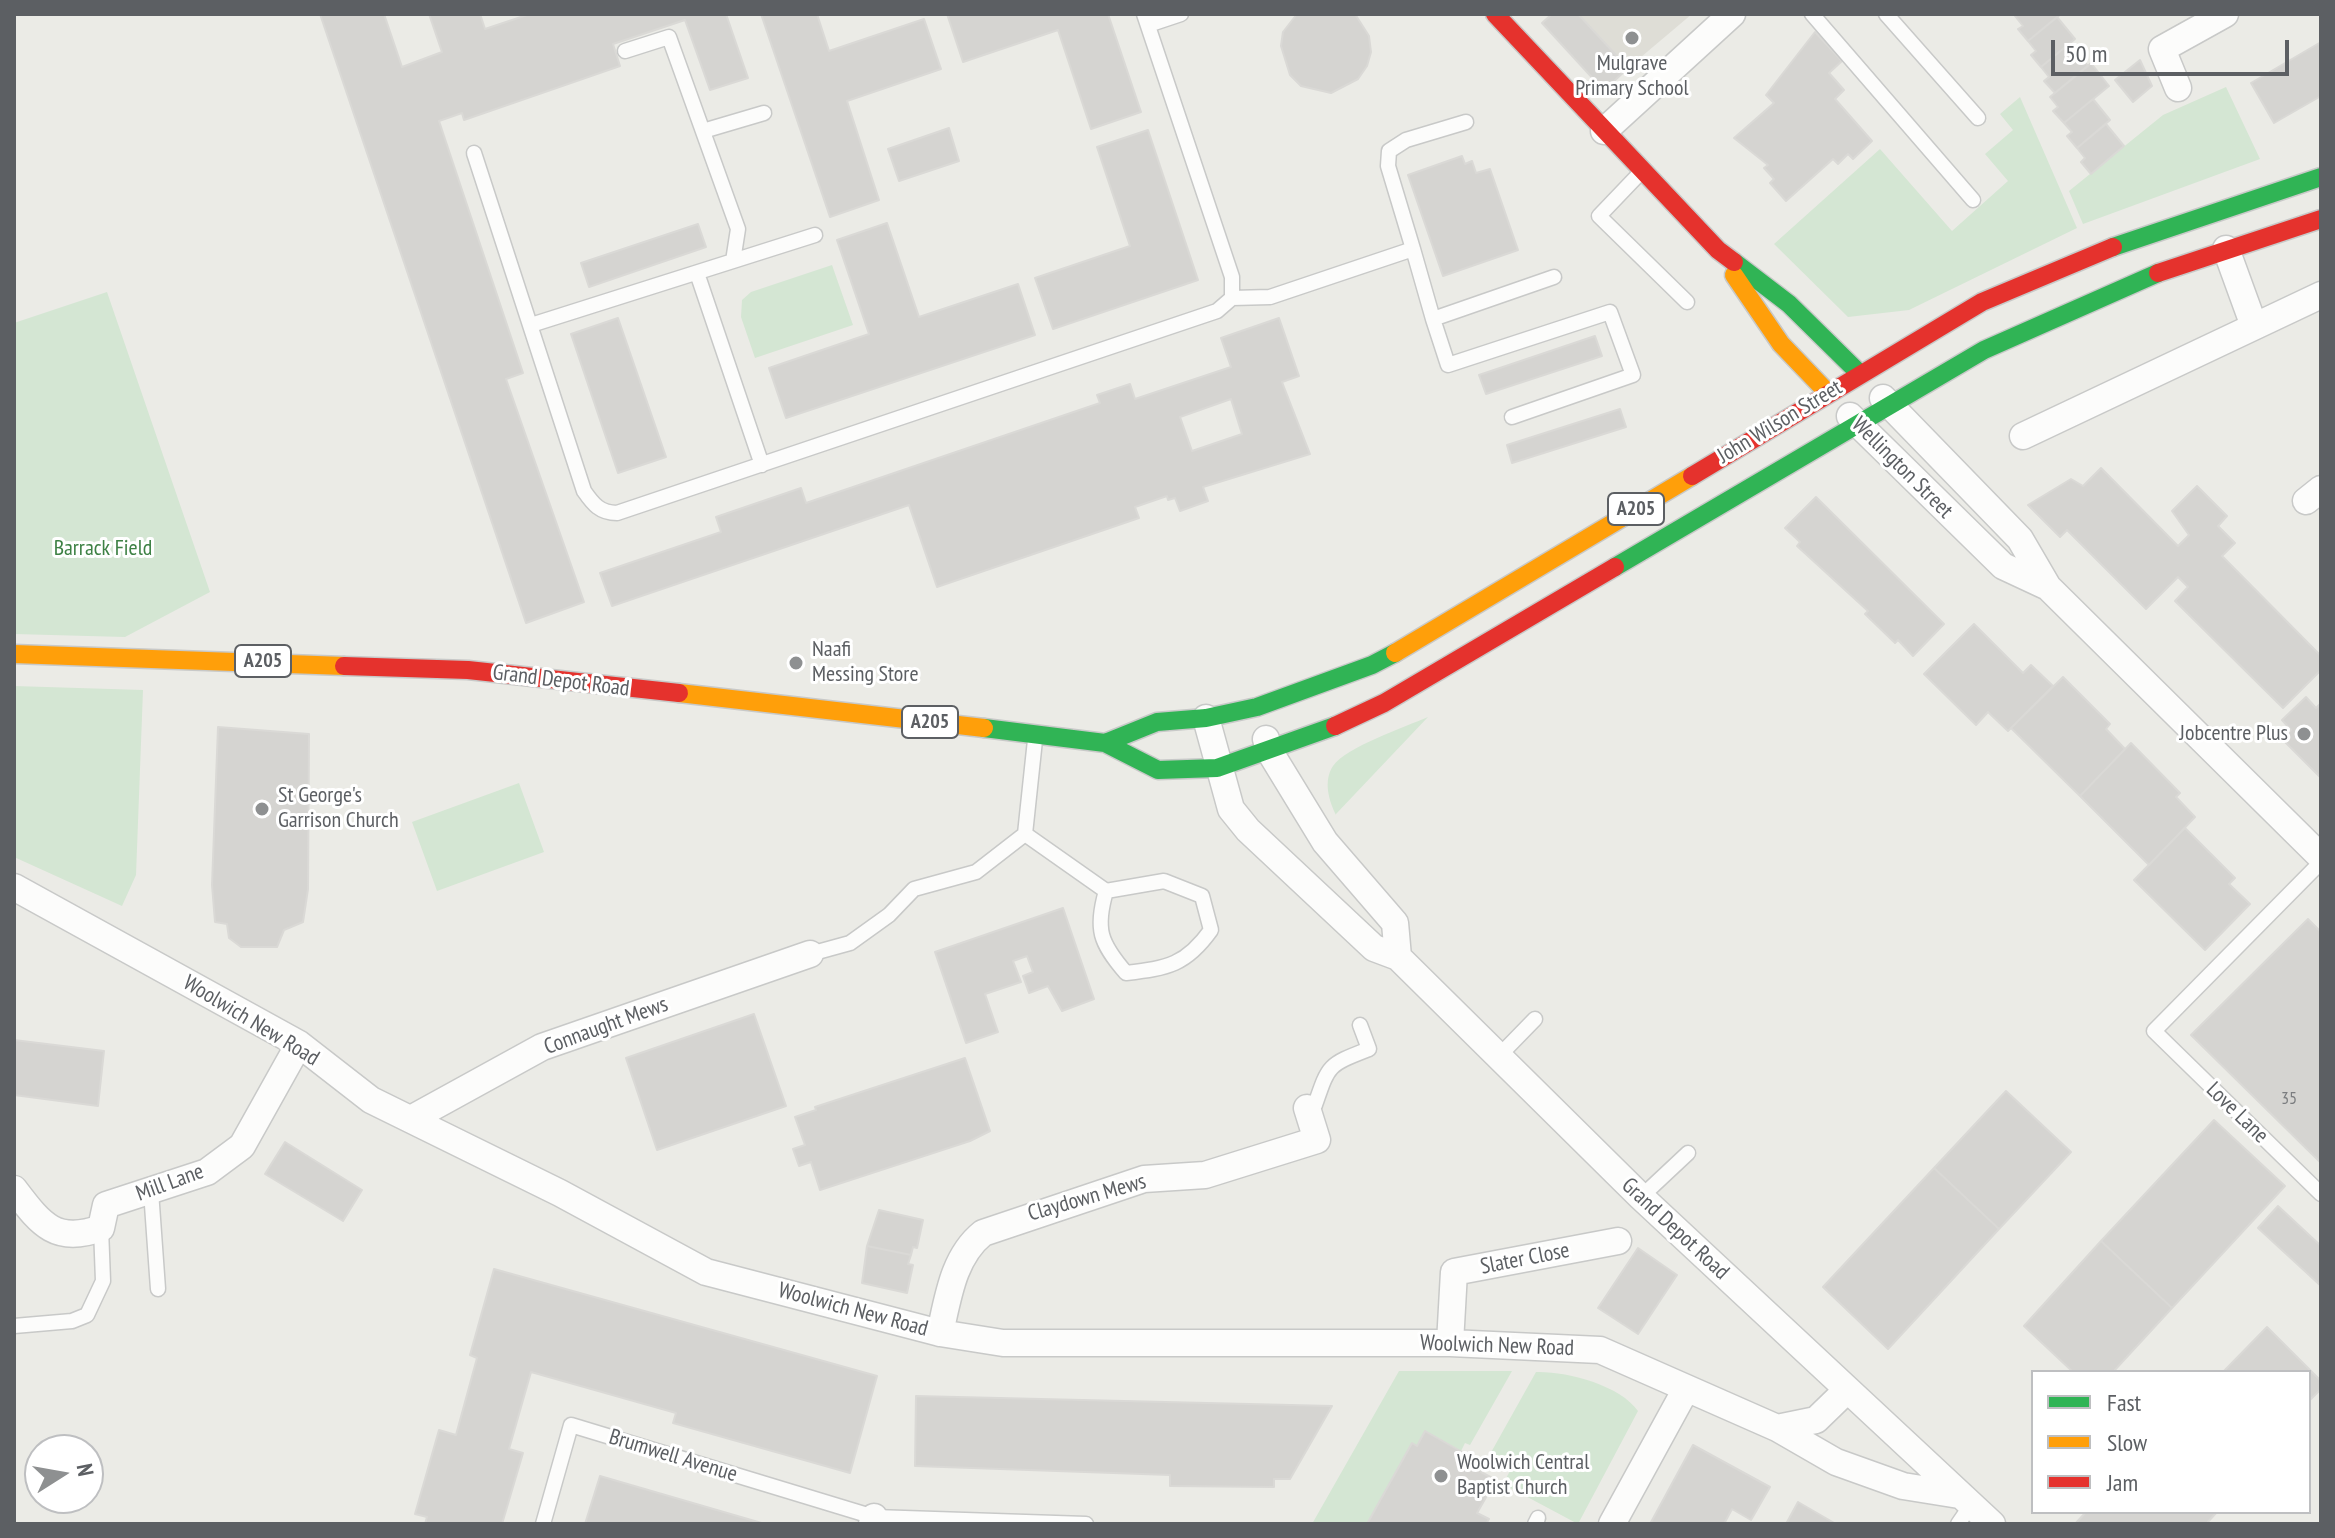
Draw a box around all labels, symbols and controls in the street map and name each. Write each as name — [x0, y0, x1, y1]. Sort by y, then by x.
scale bar — [2055, 24, 2293, 74]
marker: Mulgrave Primary School — [1623, 29, 1641, 47]
text: 50 m — [2065, 38, 2107, 69]
place label: Mulgrave Primary School — [1575, 51, 1689, 102]
street label: John Wilson Street — [1713, 375, 1847, 469]
street label: Wellington Street — [1846, 412, 1958, 524]
road number: A205 — [1608, 493, 1664, 525]
park label: Barrack Field — [54, 536, 152, 562]
place label: Naafi Messing Store — [812, 637, 918, 688]
road number: A205 — [235, 645, 291, 677]
marker: Naafi Messing Store — [787, 654, 805, 672]
street label: Grand Depot Road — [491, 660, 631, 702]
road number: A205 — [902, 706, 958, 738]
place label: Jobcentre Plus — [2180, 721, 2288, 747]
marker: Jobcentre Plus — [2295, 725, 2313, 743]
place label: St George's Garrison Church — [278, 783, 399, 834]
marker: St George's Garrison Church — [253, 800, 271, 818]
street label: Woolwich New Road — [178, 970, 324, 1072]
street label: Connaught Mews — [540, 991, 672, 1061]
street label: Love Lane — [2200, 1077, 2274, 1149]
house number: 35 — [2281, 1088, 2297, 1110]
street label: Mill Lane — [133, 1159, 207, 1207]
street label: Claydown Mews — [1025, 1169, 1149, 1227]
street label: Grand Depot Road — [1616, 1172, 1734, 1286]
street label: Slater Close — [1478, 1237, 1572, 1281]
street label: Woolwich New Road — [775, 1277, 931, 1343]
street label: Woolwich New Road — [1420, 1330, 1574, 1362]
legend — [2031, 1370, 2311, 1514]
text: Fast — [2107, 1387, 2141, 1418]
street label: Brumwell Avenue — [606, 1424, 740, 1488]
text: Slow — [2107, 1427, 2147, 1458]
north arrow — [24, 1434, 104, 1514]
place label: Woolwich Central Baptist Church — [1457, 1450, 1589, 1502]
text: N — [71, 1461, 100, 1478]
marker: Woolwich Central Baptist Church — [1432, 1467, 1450, 1485]
text: Jam — [2107, 1467, 2138, 1498]

